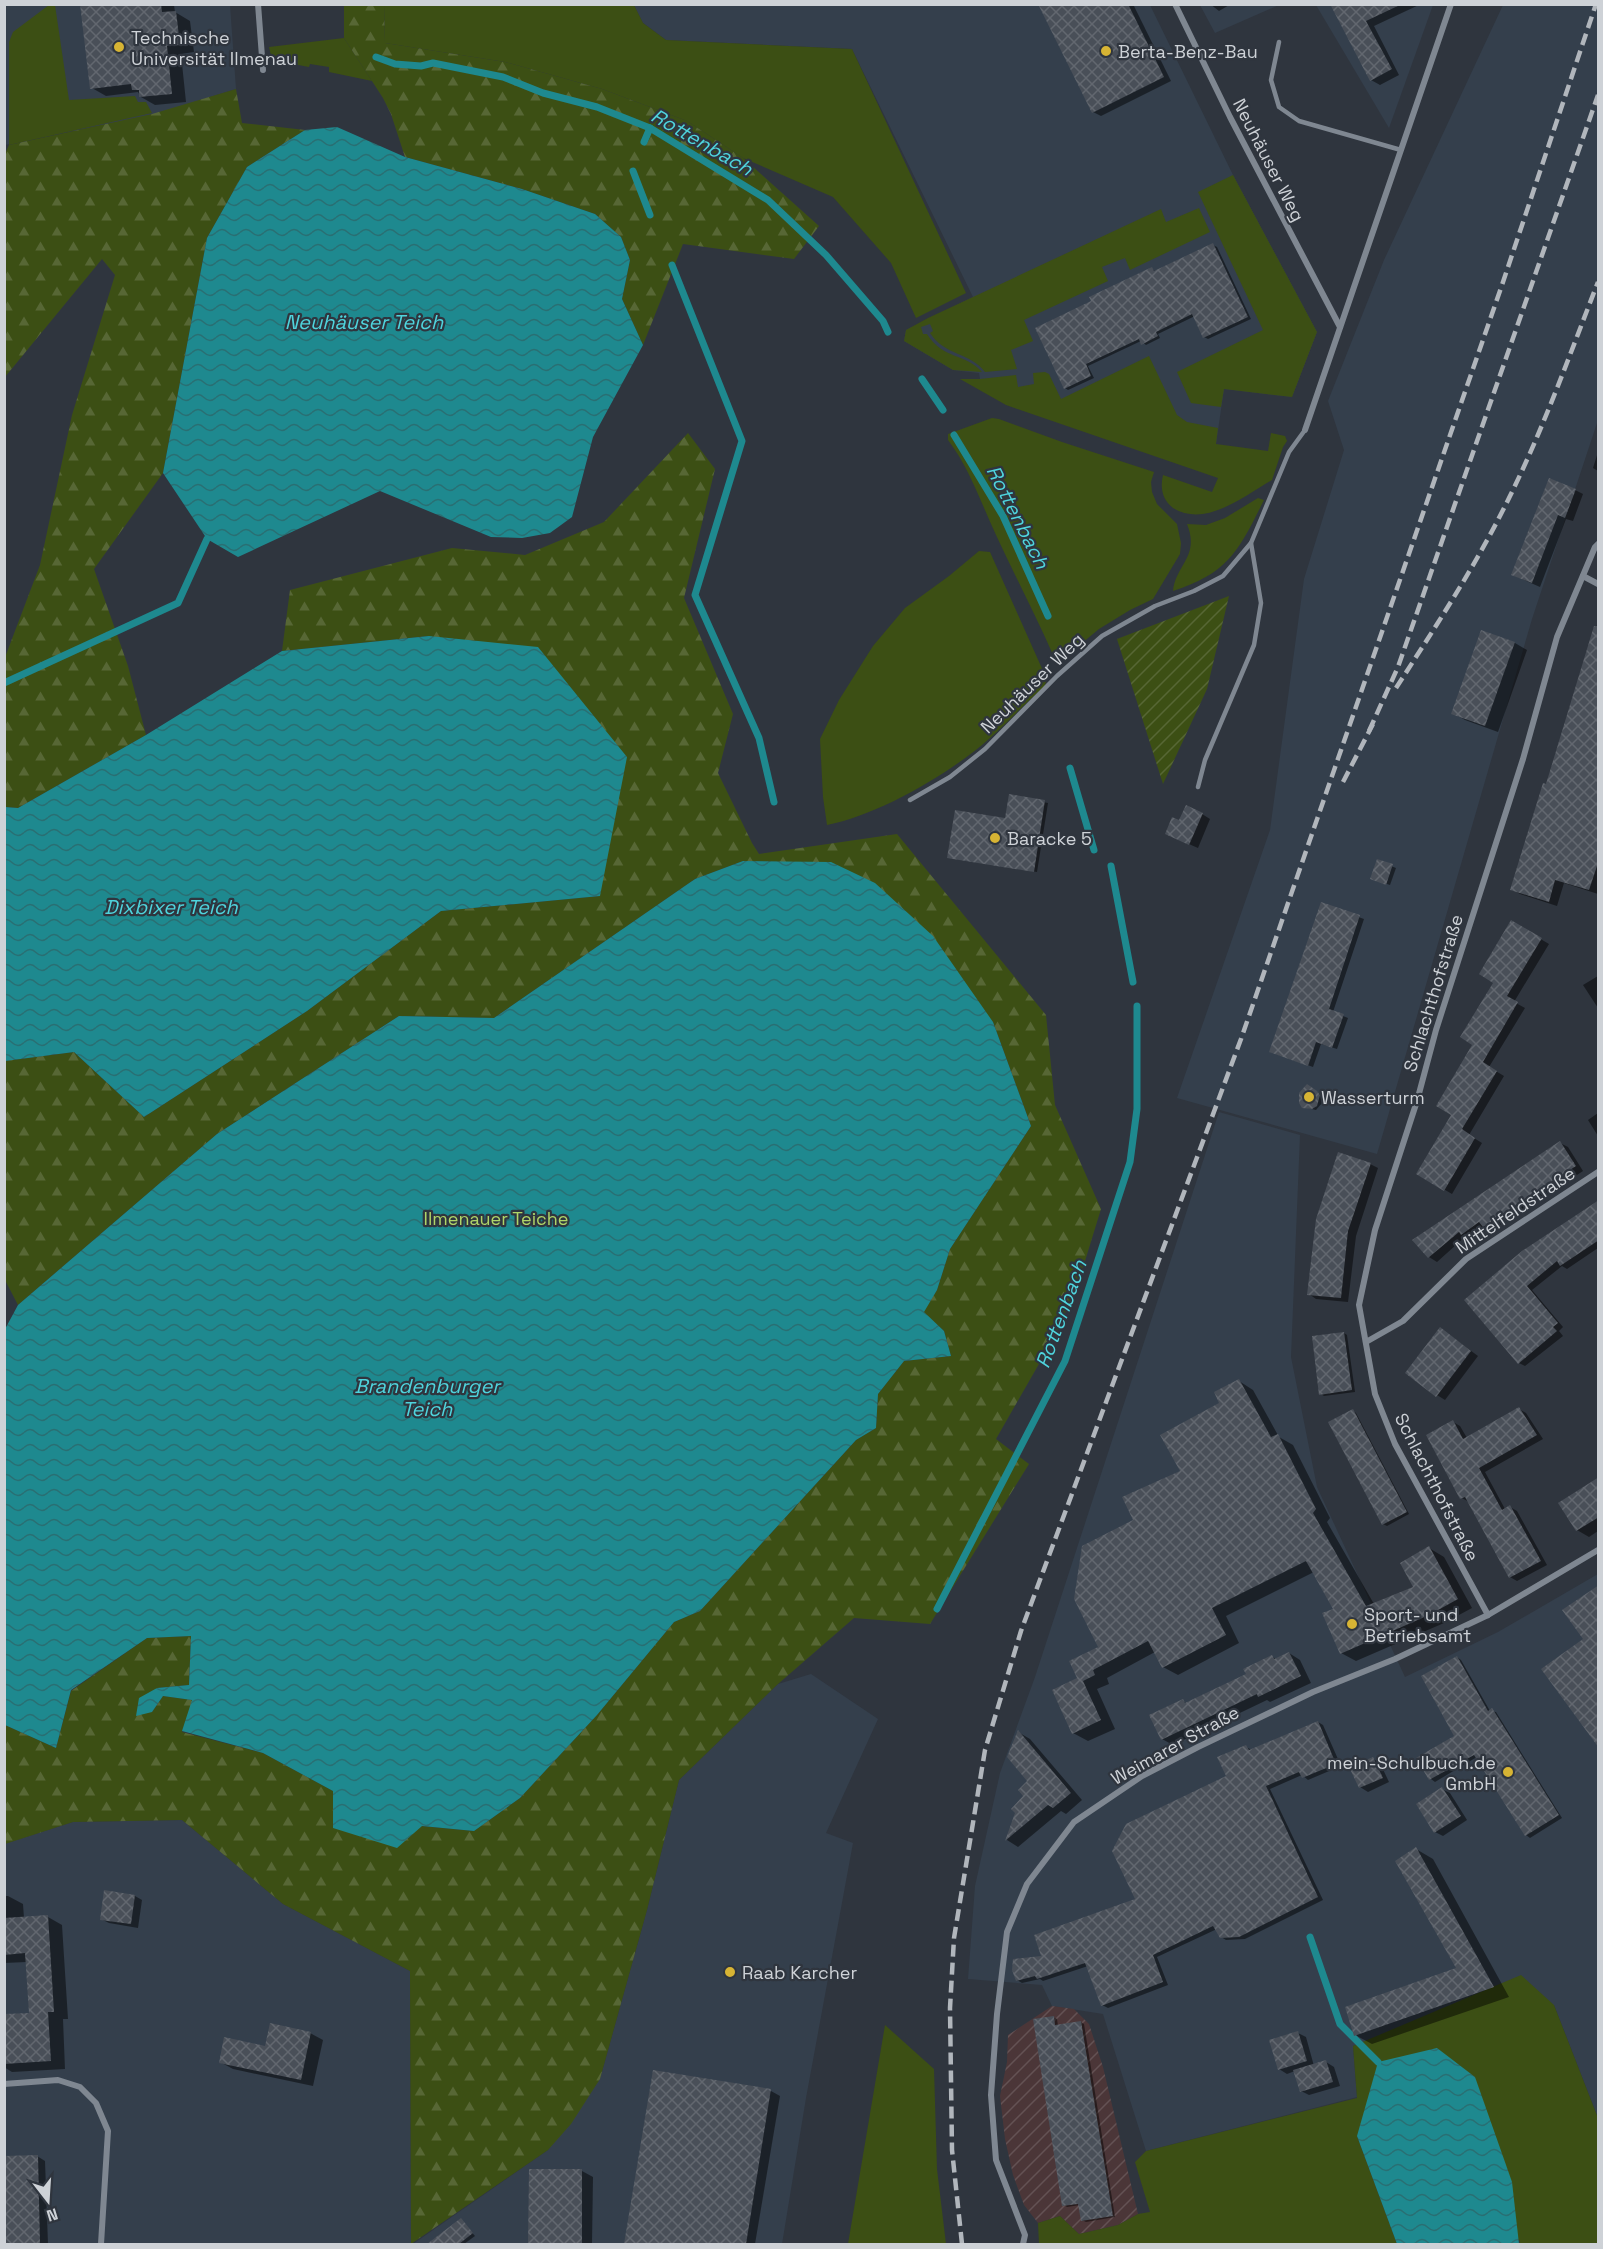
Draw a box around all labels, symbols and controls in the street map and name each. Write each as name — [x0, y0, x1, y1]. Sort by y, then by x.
place label: Technische Universität Ilmenau — [131, 26, 297, 70]
marker: Technische Universität Ilmenau — [112, 40, 126, 54]
place label: Berta-Benz-Bau — [1118, 40, 1258, 63]
marker: Berta-Benz-Bau — [1099, 44, 1113, 58]
street label: Neuhäuser Weg — [1228, 95, 1310, 225]
water label: Rottenbach — [647, 102, 758, 182]
water label: Neuhäuser Teich — [285, 309, 444, 335]
water label: Rottenbach — [981, 461, 1056, 574]
street label: Neuhäuser Weg — [975, 628, 1089, 738]
place label: Baracke 5 — [1007, 827, 1092, 850]
marker: Baracke 5 — [988, 831, 1002, 845]
water label: Dixbixer Teich — [104, 894, 239, 920]
street label: Schlachthofstraße — [1398, 912, 1468, 1074]
place label: Wasserturm — [1321, 1086, 1425, 1109]
marker: Wasserturm — [1302, 1090, 1316, 1104]
street label: Mittelfeldstraße — [1451, 1161, 1579, 1259]
park label: Ilmenauer Teiche — [423, 1207, 569, 1230]
water label: Rottenbach — [1029, 1256, 1093, 1372]
water label: Brandenburger Teich — [354, 1373, 502, 1422]
street label: Schlachthofstraße — [1390, 1409, 1484, 1565]
place label: Sport- und Betriebsamt — [1364, 1603, 1471, 1647]
marker: Sport- und Betriebsamt — [1345, 1617, 1359, 1631]
street label: Weimarer Straße — [1107, 1700, 1243, 1790]
place label: mein-Schulbuch.de GmbH — [1327, 1751, 1496, 1795]
marker: mein-Schulbuch.de GmbH — [1501, 1765, 1515, 1779]
place label: Raab Karcher — [742, 1961, 858, 1984]
marker: Raab Karcher — [723, 1965, 737, 1979]
north arrow — [18, 2171, 78, 2231]
text: N — [44, 2203, 60, 2226]

